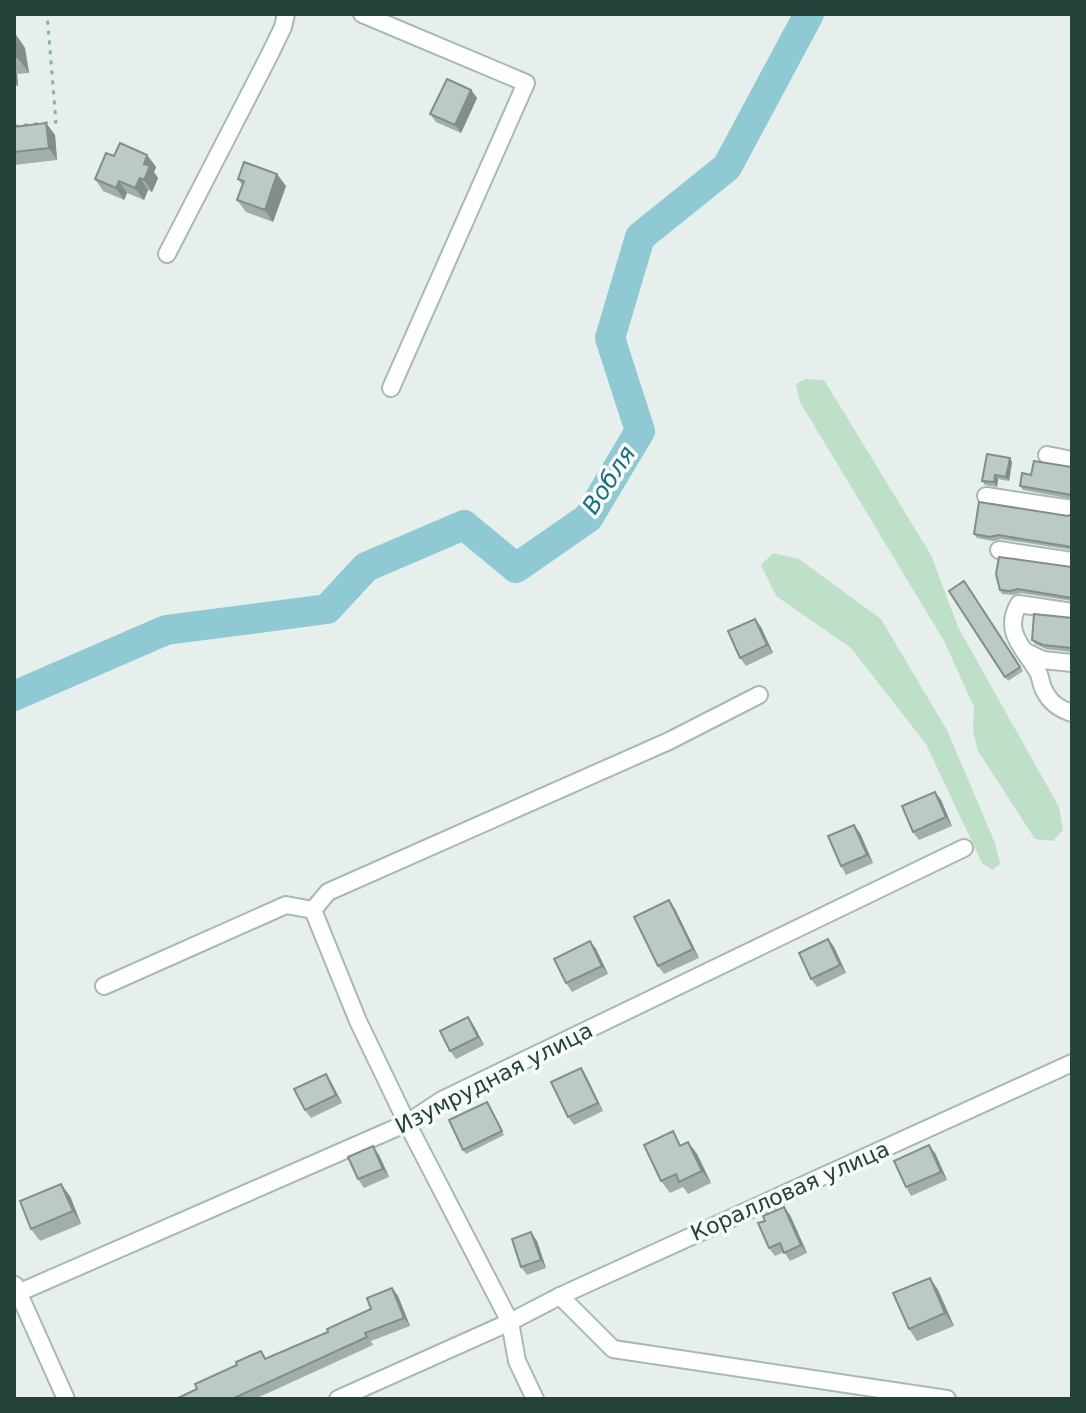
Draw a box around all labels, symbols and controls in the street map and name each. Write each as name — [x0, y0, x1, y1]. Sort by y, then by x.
water label: Вобля — [577, 441, 641, 519]
street label: Изумрудная улица — [391, 1017, 597, 1139]
street label: Коралловая улица — [687, 1136, 893, 1246]

